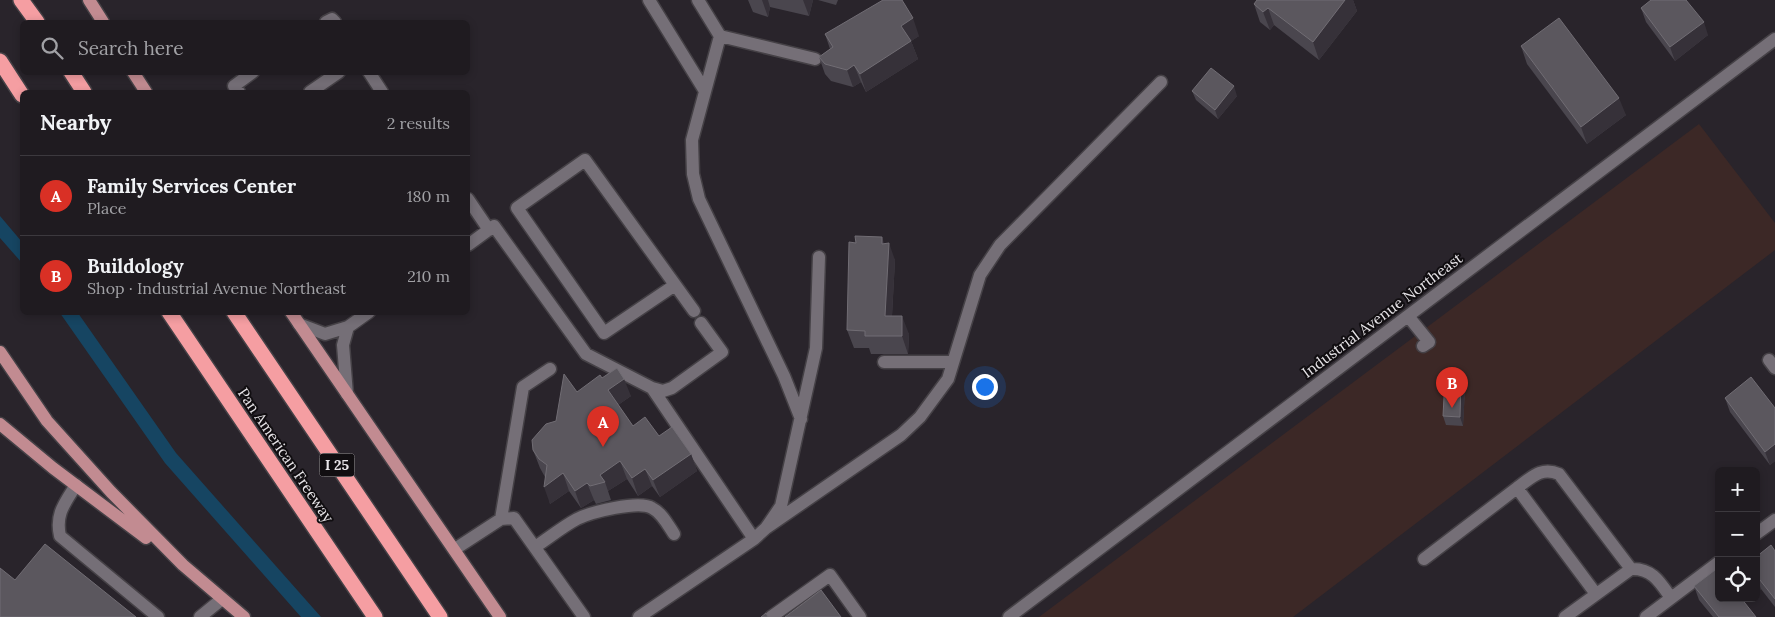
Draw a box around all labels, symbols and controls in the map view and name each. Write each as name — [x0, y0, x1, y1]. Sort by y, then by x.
search box — [20, 20, 470, 75]
icon: search — [38, 34, 66, 62]
text: Search here — [78, 36, 184, 60]
text: Nearby — [40, 109, 111, 136]
text: 2 results — [387, 113, 450, 133]
text: Family Services Center — [87, 174, 296, 198]
text: A — [51, 186, 61, 206]
text: 180 m — [407, 186, 450, 206]
text: Place — [87, 198, 126, 218]
street label: Industrial Avenue Northeast — [1298, 248, 1466, 382]
text: Buildology — [87, 254, 184, 278]
text: B — [51, 266, 61, 286]
text: 210 m — [407, 266, 450, 286]
text: Shop · Industrial Avenue Northeast — [87, 278, 346, 298]
pin: B — [1436, 367, 1468, 408]
your location — [972, 374, 998, 400]
street label: Pan American Freeway — [234, 384, 338, 526]
pin: A — [587, 406, 619, 447]
road number: I 25 — [320, 454, 354, 476]
map controls — [1715, 467, 1760, 602]
button: + — [1715, 467, 1760, 512]
button: − — [1715, 512, 1760, 557]
button: locate — [1715, 557, 1760, 602]

